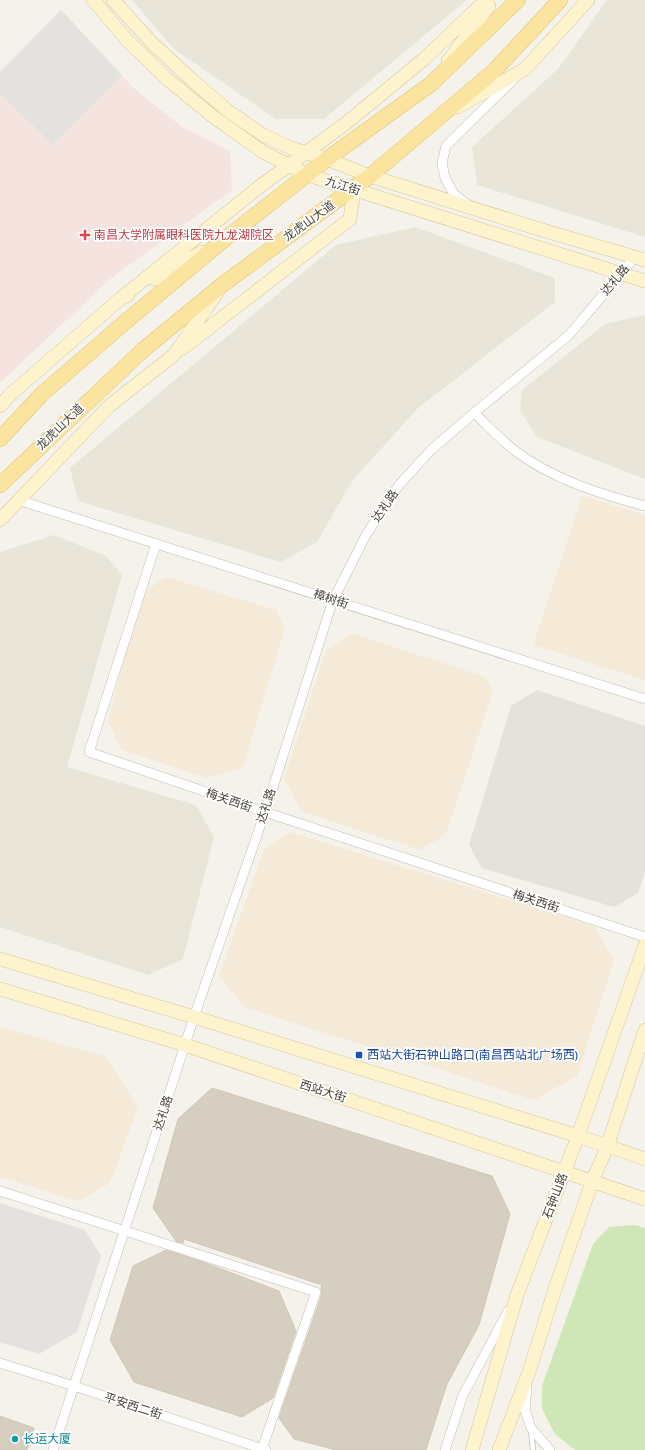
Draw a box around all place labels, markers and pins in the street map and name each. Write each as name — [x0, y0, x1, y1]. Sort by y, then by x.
place label: 南昌大学附属眼科医院九龙湖院区 — [94, 228, 274, 242]
marker: 南昌大学附属眼科医院九龙湖院区 — [79, 229, 91, 241]
place label: 西站大街石钟山路口(南昌西站北广场西) — [367, 1048, 578, 1062]
marker: 西站大街石钟山路口(南昌西站北广场西) — [354, 1050, 364, 1060]
place label: 长运大厦 — [23, 1432, 71, 1446]
marker: 长运大厦 — [10, 1434, 20, 1444]

